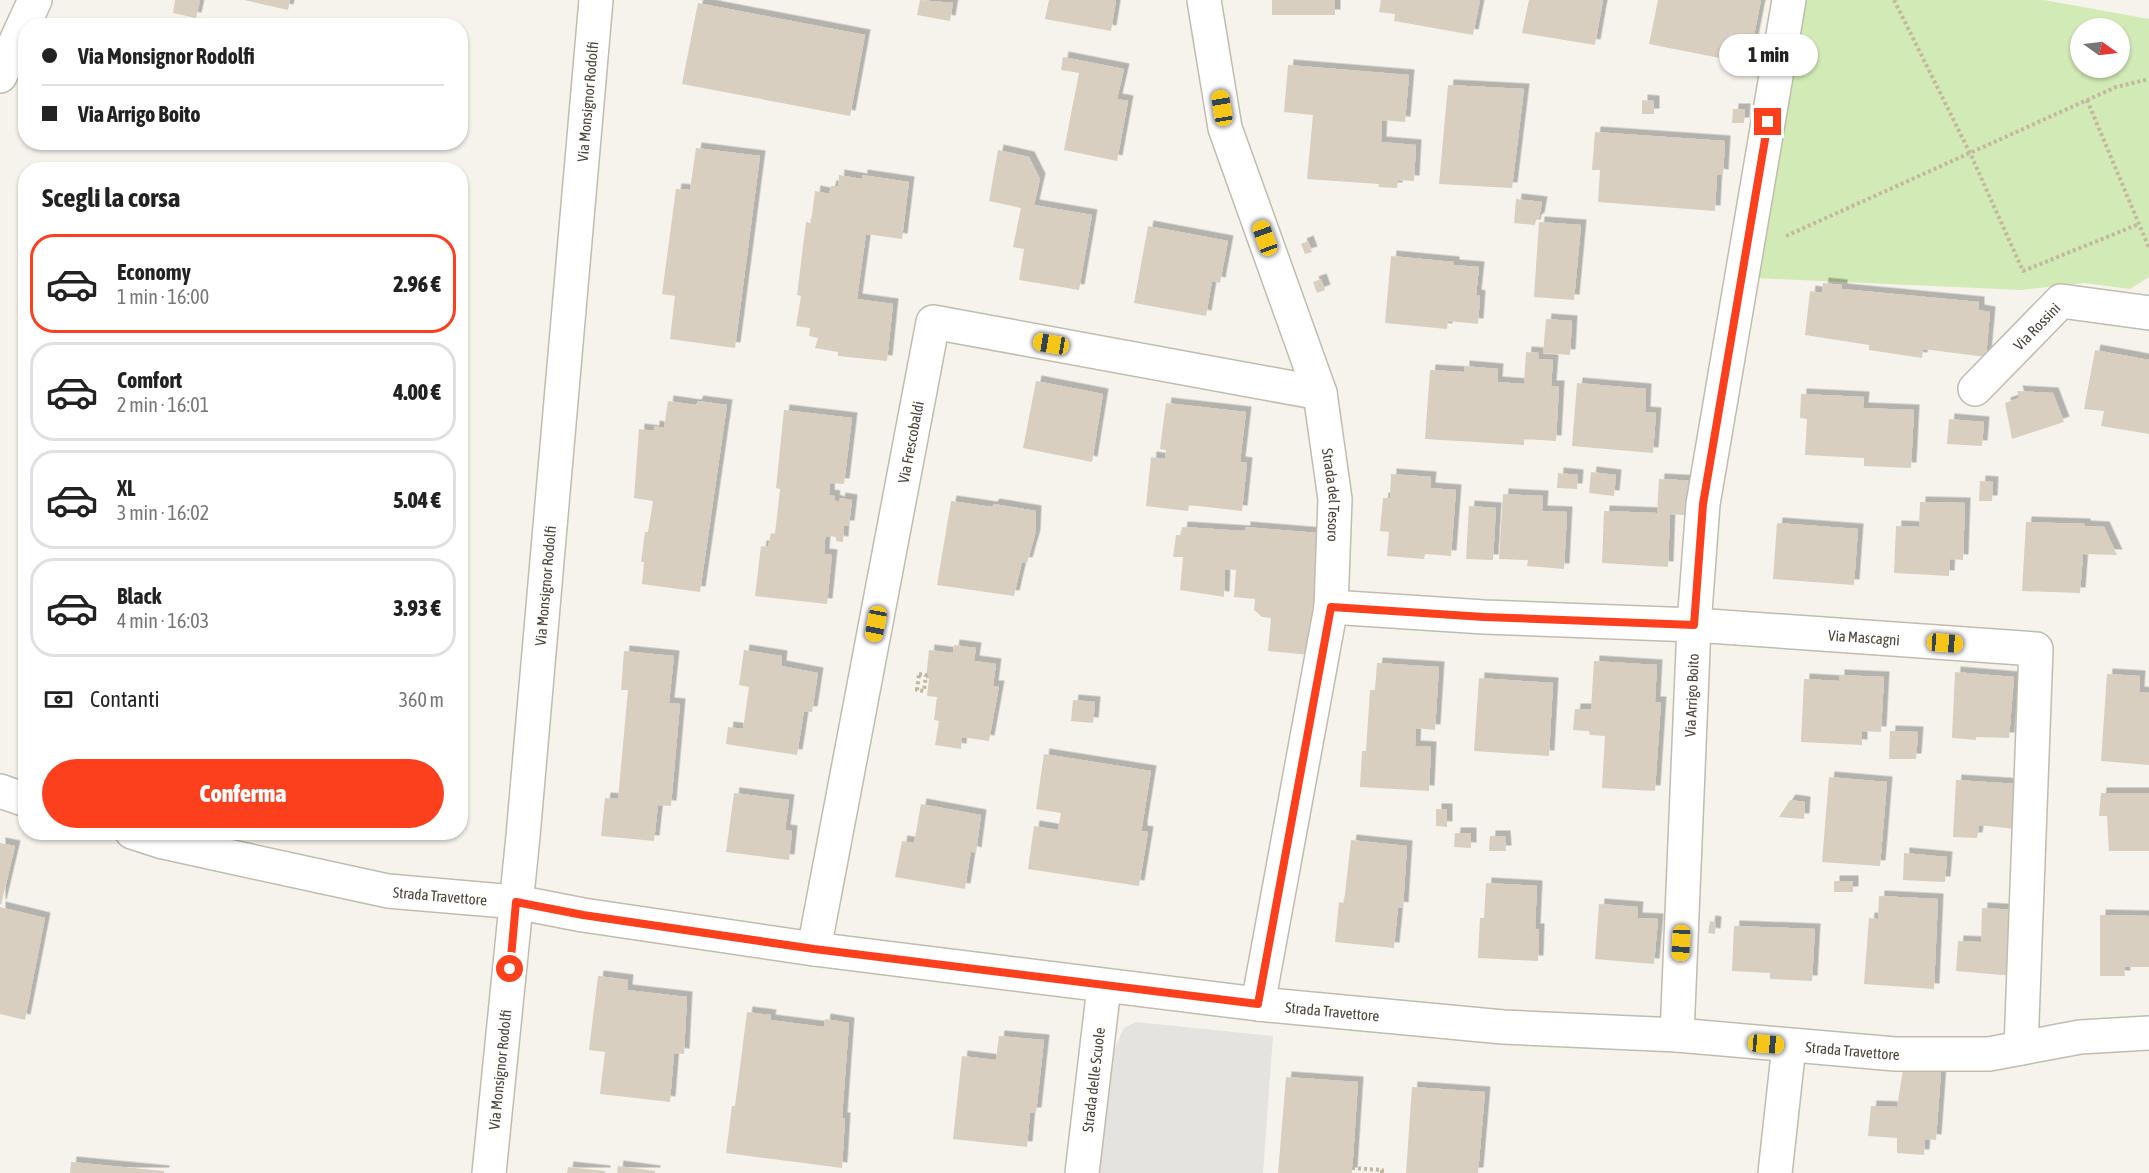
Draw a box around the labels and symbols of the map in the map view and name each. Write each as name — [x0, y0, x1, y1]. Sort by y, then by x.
north arrow — [2070, 18, 2130, 78]
callout: 1 min — [1718, 35, 1818, 77]
street label: Via Monsignor Rodolfi — [573, 41, 601, 162]
car — [1210, 89, 1234, 127]
route end — [1754, 108, 1781, 135]
car — [1250, 218, 1280, 258]
street label: Via Rossini — [2010, 299, 2063, 353]
car — [1032, 332, 1070, 356]
street label: Via Frescobaldi — [894, 400, 926, 485]
street label: Strada del Tesoro — [1319, 447, 1344, 542]
street label: Via Monsignor Rodolfi — [531, 525, 559, 647]
car — [864, 605, 888, 643]
street label: Via Mascagni — [1828, 626, 1901, 648]
car — [1926, 633, 1964, 653]
street label: Via Arrigo Boito — [1681, 653, 1701, 737]
street label: Strada Travettore — [392, 883, 488, 908]
car — [1671, 925, 1691, 961]
route start — [496, 955, 523, 982]
street label: Strada Travettore — [1284, 998, 1380, 1024]
street label: Via Monsignor Rodolfi — [485, 1009, 514, 1130]
street label: Strada delle Scuole — [1078, 1026, 1108, 1133]
car — [1747, 1033, 1785, 1055]
street label: Strada Travettore — [1805, 1038, 1900, 1063]

